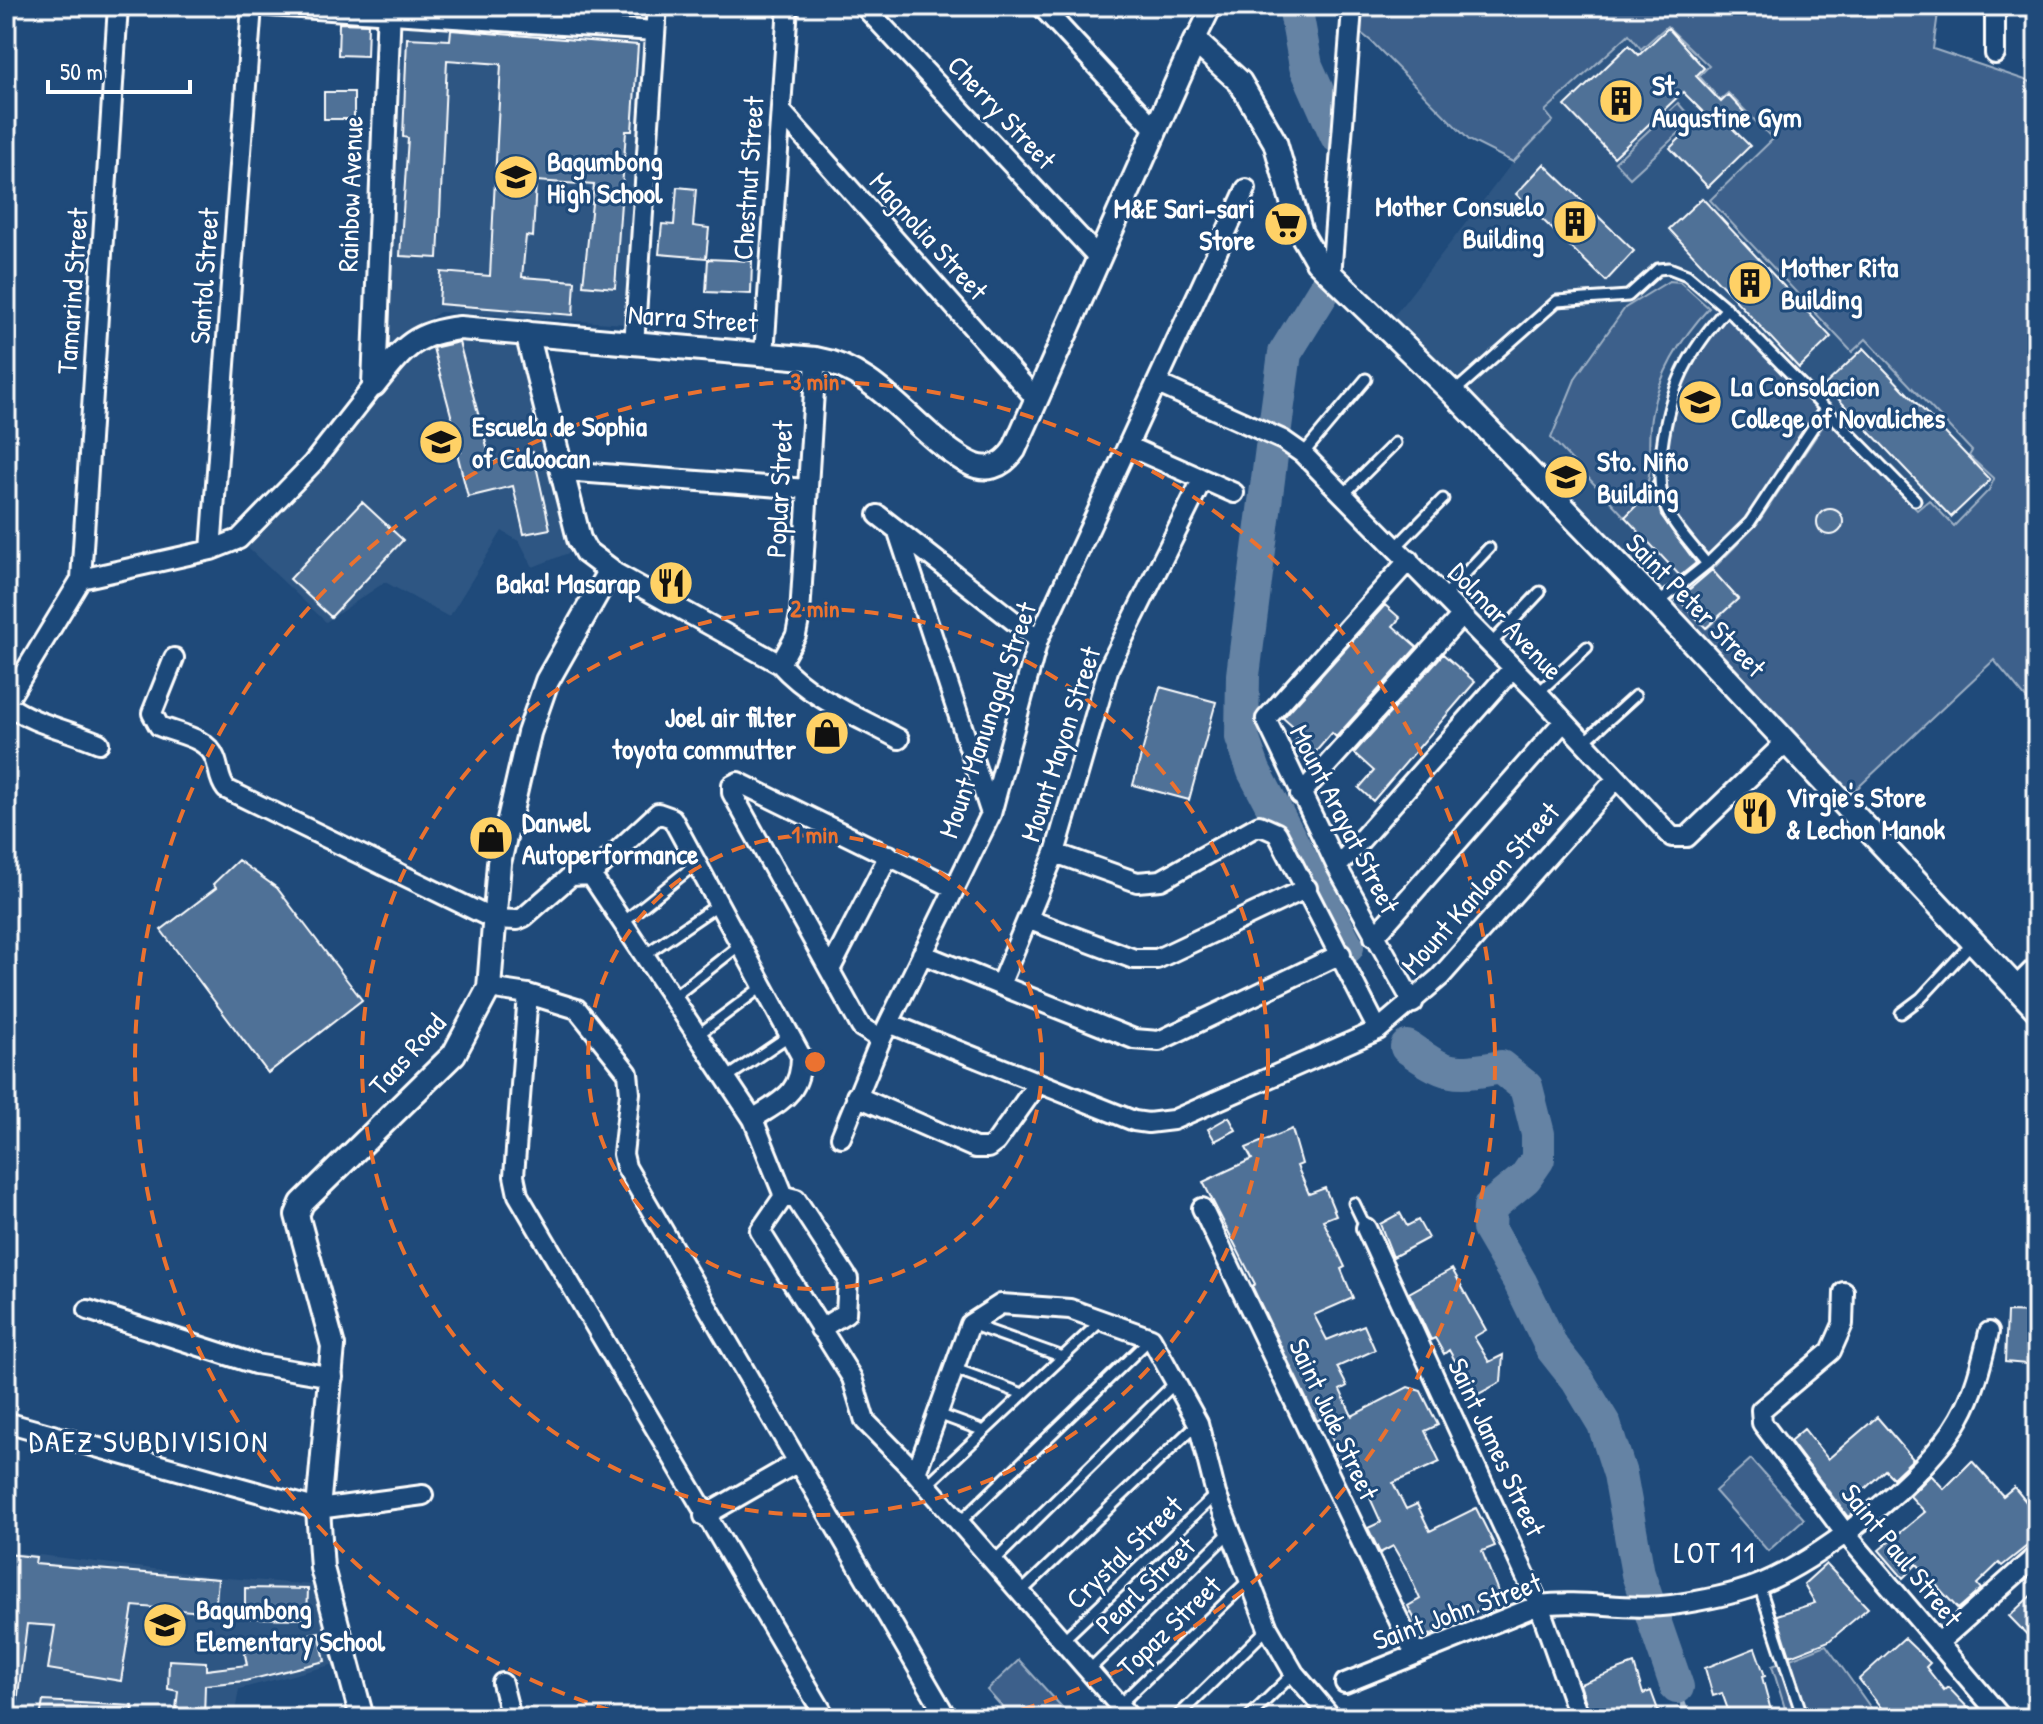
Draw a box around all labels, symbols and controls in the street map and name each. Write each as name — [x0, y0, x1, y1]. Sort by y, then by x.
scale bar — [48, 44, 190, 94]
street label: Cherry Street — [939, 47, 1065, 178]
text: 50 m — [60, 55, 103, 87]
place label: St. Augustine Gym — [1652, 66, 1802, 137]
building icon: St. Augustine Gym — [1597, 77, 1645, 125]
street label: Chestnut Street — [723, 95, 773, 261]
street label: Rainbow Avenue — [328, 115, 372, 273]
place label: Bagumbong High School — [547, 142, 663, 213]
school or university icon: Bagumbong High School — [492, 153, 540, 201]
street label: Magnolia Street — [861, 164, 997, 309]
place label: Mother Consuelo Building — [1375, 187, 1545, 258]
place label: M&E Sari-sari Store — [1114, 189, 1256, 259]
building icon: Mother Consuelo Building — [1551, 198, 1599, 246]
supermarket icon: M&E Sari-sari Store — [1262, 200, 1310, 248]
street label: Tamarind Street — [47, 206, 97, 375]
street label: Santol Street — [180, 206, 228, 345]
place label: Mother Rita Building — [1781, 248, 1898, 319]
building icon: Mother Rita Building — [1726, 259, 1774, 307]
street label: Narra Street — [627, 295, 760, 342]
text: 3 min — [791, 365, 840, 397]
place label: La Consolacion College of Novaliches — [1731, 367, 1946, 438]
school or university icon: La Consolacion College of Novaliches — [1676, 378, 1724, 426]
place label: Escuela de Sophia of Caloocan — [472, 407, 647, 477]
school or university icon: Escuela de Sophia of Caloocan — [417, 418, 465, 466]
street label: Poplar Street — [756, 419, 802, 559]
place label: Sto. Niño Building — [1597, 442, 1689, 513]
school or university icon: Sto. Niño Building — [1542, 453, 1590, 501]
street label: Saint Peter Street — [1618, 525, 1775, 686]
street label: Dolmar Avenue — [1440, 554, 1572, 688]
restaurant icon: Baka! Masarap — [647, 559, 695, 607]
place label: Baka! Masarap — [496, 564, 641, 603]
text: 2 min — [790, 592, 840, 624]
street label: Mount Manunggal Street — [929, 597, 1045, 843]
street label: Mount Mayon Street — [1011, 641, 1110, 846]
place label: Joel air filter toyota commutter — [611, 698, 796, 769]
shop icon: Joel air filter toyota commutter — [803, 709, 851, 757]
street label: Mount Arayat Street — [1281, 718, 1409, 920]
place label: Virgie's Store & Lechon Manok — [1786, 778, 1945, 848]
restaurant icon: Virgie's Store & Lechon Manok — [1731, 789, 1779, 837]
street label: Mount Kanlaon Street — [1392, 793, 1568, 983]
place label: Danwel Autoperformance — [522, 803, 699, 874]
shop icon: Danwel Autoperformance — [467, 814, 515, 862]
text: 1 min — [792, 818, 839, 850]
street label: Taas Road — [360, 1005, 454, 1103]
centre of rings — [801, 1048, 829, 1076]
street label: Saint Jude Street — [1280, 1332, 1388, 1506]
street label: Saint James Street — [1439, 1352, 1555, 1543]
district label: DAEZ SUBDIVISION — [29, 1421, 269, 1461]
street label: Saint Paul Street — [1833, 1476, 1972, 1635]
street label: Crystal Street — [1057, 1487, 1191, 1617]
street label: Pearl Street — [1087, 1528, 1204, 1642]
district label: LOT 11 — [1674, 1532, 1756, 1572]
street label: Saint John Street — [1368, 1563, 1547, 1659]
street label: Topaz Street — [1109, 1567, 1230, 1685]
place label: Bagumbong Elementary School — [196, 1590, 386, 1661]
school or university icon: Bagumbong Elementary School — [141, 1601, 189, 1649]

